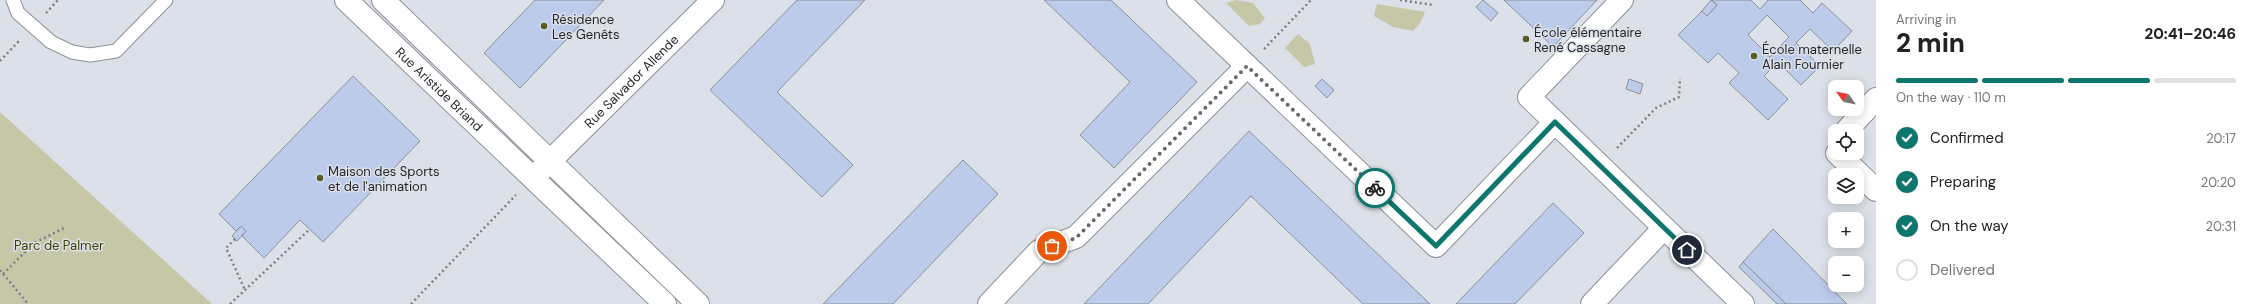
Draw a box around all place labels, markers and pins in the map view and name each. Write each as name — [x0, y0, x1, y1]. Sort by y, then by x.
place label: Résidence Les Genêts — [552, 11, 619, 43]
marker: Résidence Les Genêts — [539, 21, 549, 31]
place label: École élémentaire René Cassagne — [1534, 23, 1642, 56]
marker: École élémentaire René Cassagne — [1521, 34, 1531, 44]
place label: École maternelle Alain Fournier — [1762, 40, 1862, 73]
marker: École maternelle Alain Fournier — [1749, 51, 1759, 61]
place label: Maison des Sports et de l'animation — [328, 163, 440, 195]
marker: Maison des Sports et de l'animation — [315, 173, 325, 183]
pin — [1035, 229, 1069, 263]
pin — [1670, 233, 1704, 267]

